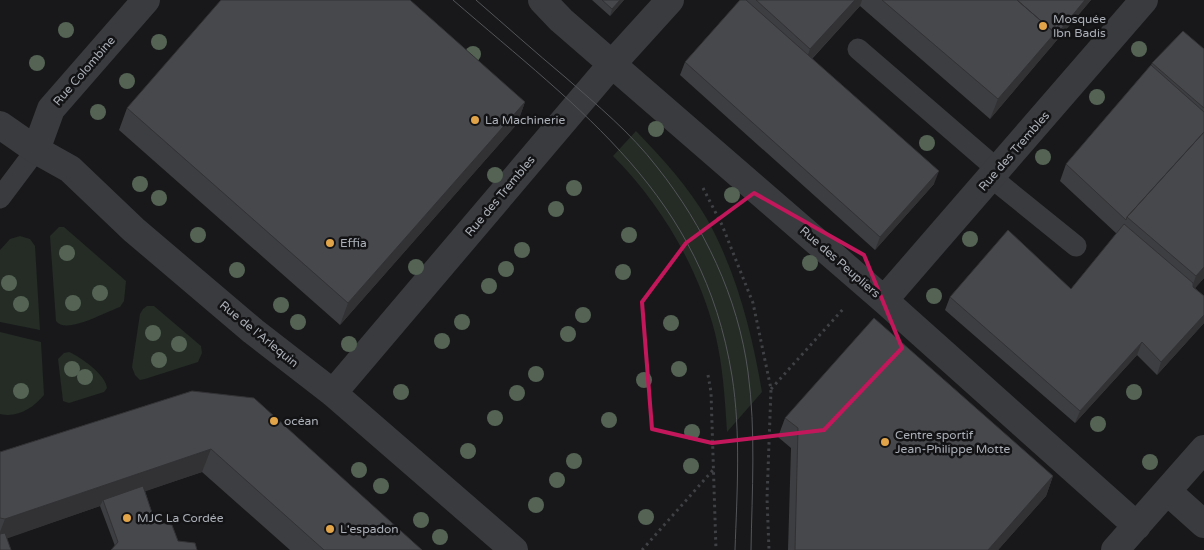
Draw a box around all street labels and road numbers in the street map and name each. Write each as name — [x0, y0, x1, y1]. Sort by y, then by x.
street label: Rue Colombine — [50, 33, 118, 108]
street label: Rue des Trembles — [976, 108, 1053, 194]
street label: Rue des Trembles — [462, 153, 538, 239]
street label: Rue des Peupliers — [797, 223, 883, 301]
street label: Rue de l'Arlequin — [217, 298, 301, 370]

